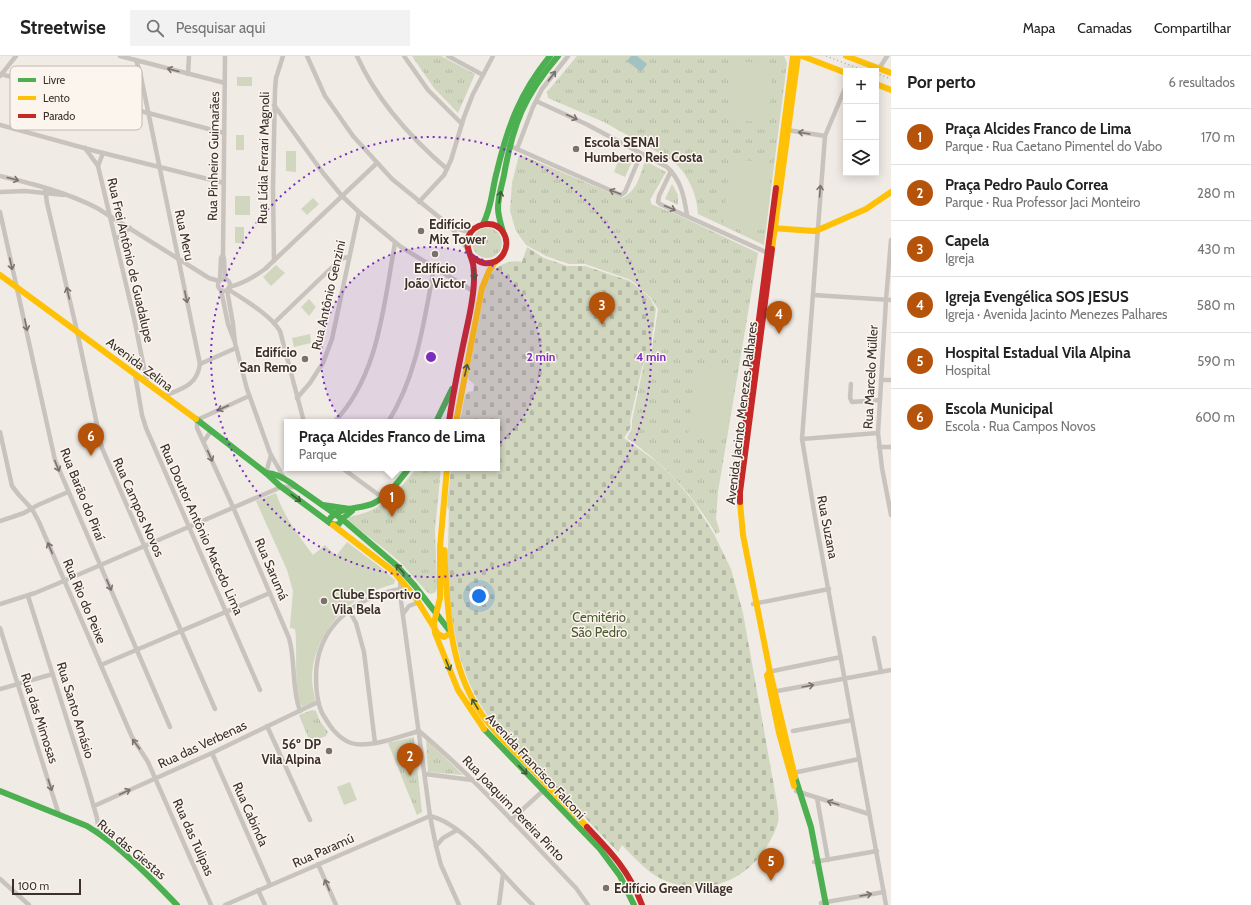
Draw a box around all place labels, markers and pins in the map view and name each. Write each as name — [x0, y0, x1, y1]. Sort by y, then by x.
place label: Escola SENAI Humberto Reis Costa — [584, 134, 703, 165]
marker: Escola SENAI Humberto Reis Costa — [571, 144, 581, 154]
place label: Edifício Mix Tower — [429, 216, 487, 247]
marker: Edifício Mix Tower — [416, 226, 426, 236]
marker: Edifício João Victor — [430, 249, 440, 259]
place label: Edifício João Victor — [404, 260, 466, 291]
pin: 3 — [589, 292, 615, 325]
pin: 4 — [766, 301, 792, 334]
place label: Edifício San Remo — [240, 344, 298, 375]
centre of rings — [424, 350, 438, 364]
marker: Edifício San Remo — [300, 354, 310, 364]
pin: 6 — [78, 423, 104, 456]
pin: 1 — [379, 484, 405, 517]
place label: Clube Esportivo Vila Bela — [332, 586, 421, 617]
marker: Clube Esportivo Vila Bela — [319, 596, 329, 606]
place label: 56º DP Vila Alpina — [261, 736, 322, 767]
pin: 2 — [397, 743, 423, 776]
marker: 56º DP Vila Alpina — [324, 746, 334, 756]
pin: 5 — [758, 848, 784, 881]
place label: Edifício Green Village — [614, 880, 733, 896]
marker: Edifício Green Village — [601, 883, 611, 893]

